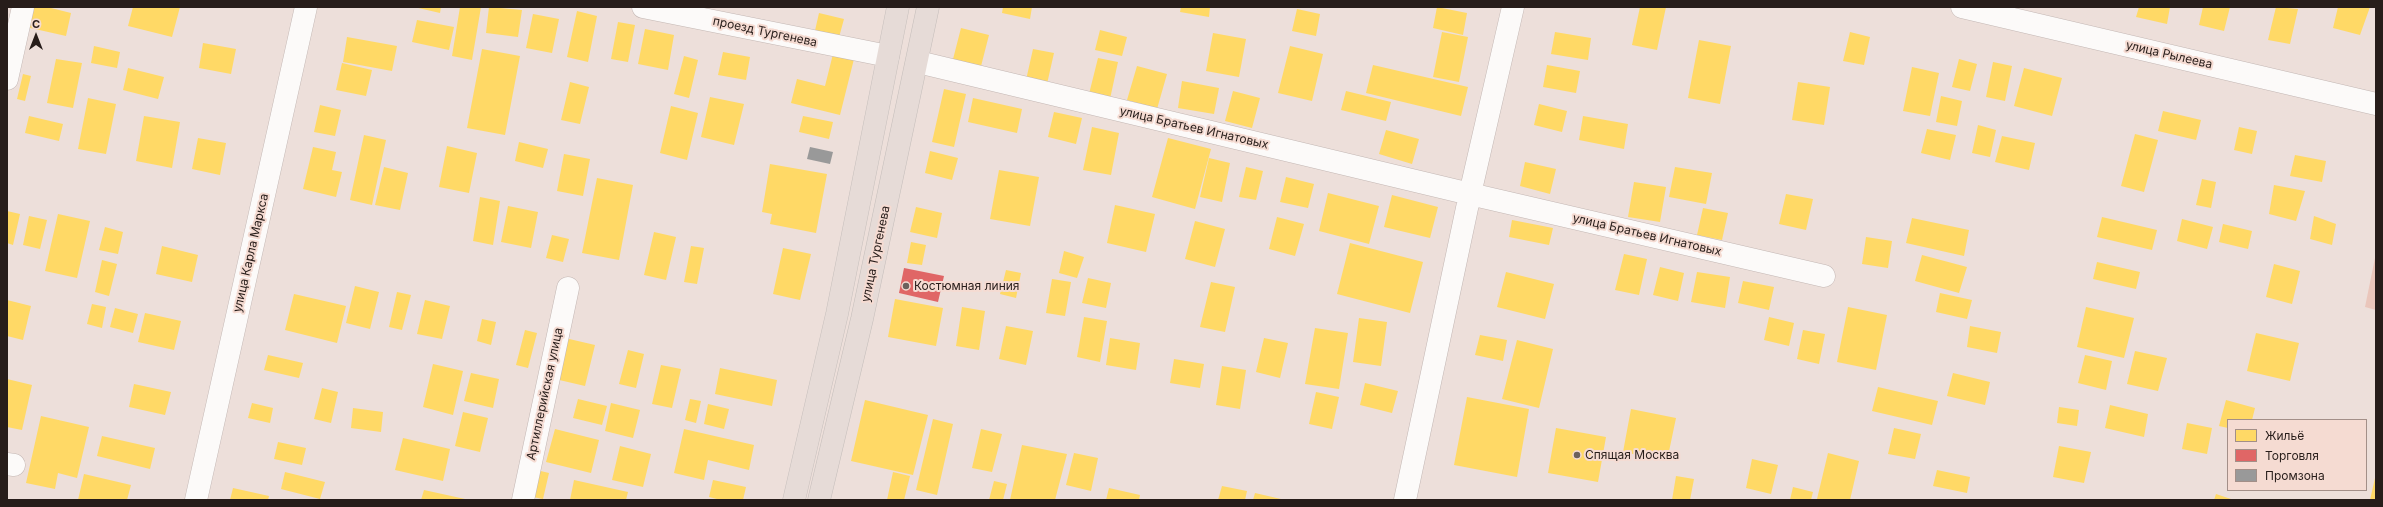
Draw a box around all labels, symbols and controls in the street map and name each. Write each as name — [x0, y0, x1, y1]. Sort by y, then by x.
street label: проезд Тургенева — [712, 14, 818, 50]
north arrow — [16, 16, 56, 56]
text: С — [32, 17, 40, 31]
street label: улица Рылеева — [2124, 38, 2214, 72]
street label: улица Братьев Игнатовых — [1118, 104, 1270, 152]
street label: улица Карла Маркса — [230, 192, 272, 314]
street label: улица Тургенева — [859, 204, 893, 304]
street label: улица Братьев Игнатовых — [1571, 211, 1723, 259]
place label: Костюмная линия — [914, 279, 1019, 293]
marker: Костюмная линия — [901, 281, 911, 291]
street label: Артиллерийская улица — [524, 326, 566, 462]
legend — [2227, 419, 2367, 491]
text: Жильё — [2265, 428, 2304, 443]
place label: Спящая Москва — [1585, 448, 1679, 462]
text: Торговля — [2265, 448, 2319, 463]
marker: Спящая Москва — [1572, 450, 1582, 460]
text: Промзона — [2265, 468, 2325, 483]

